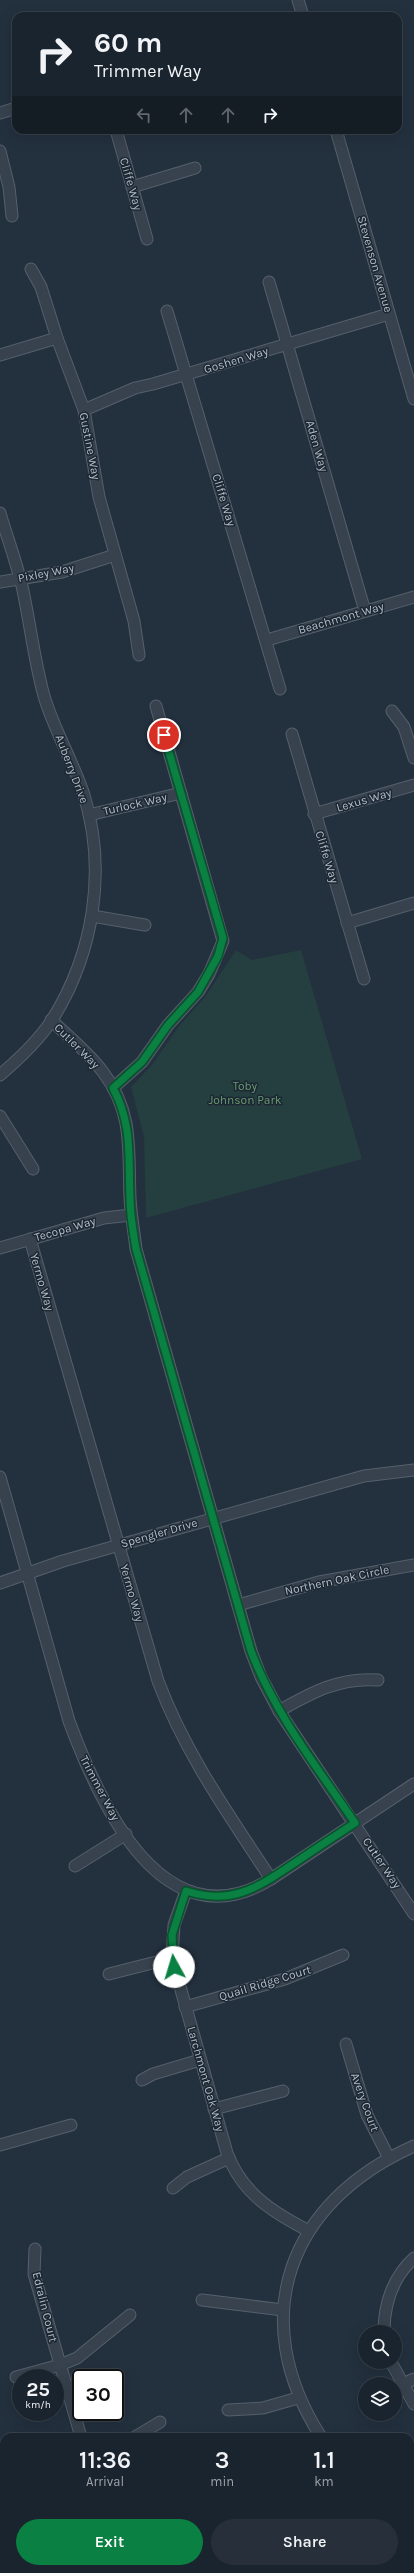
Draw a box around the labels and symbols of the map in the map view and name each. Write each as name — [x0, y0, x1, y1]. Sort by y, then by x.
street label: Cliffe Way — [117, 156, 145, 212]
street label: Stevenson Avenue — [355, 214, 395, 314]
street label: Goshen Way — [202, 343, 270, 376]
street label: Gustine Way — [77, 411, 103, 481]
street label: Aden Way — [303, 419, 331, 474]
street label: Cliffe Way — [209, 472, 239, 528]
street label: Pixley Way — [17, 561, 76, 585]
street label: Beachmont Way — [296, 599, 386, 637]
pin — [147, 718, 181, 752]
street label: Auberry Drive — [52, 733, 92, 805]
street label: Lexus Way — [335, 785, 394, 815]
street label: Turlock Way — [102, 790, 169, 818]
street label: Cliffe Way — [312, 829, 342, 885]
street label: Cutler Way — [51, 1020, 103, 1072]
park label: Toby Johnson Park — [208, 1079, 282, 1107]
street label: Tecopa Way — [33, 1213, 98, 1244]
street label: Yermo Way — [27, 1251, 57, 1313]
street label: Spengler Drive — [119, 1515, 199, 1551]
street label: Yermo Way — [117, 1562, 147, 1624]
street label: Northern Oak Circle — [284, 1562, 390, 1598]
street label: Trimmer Way — [77, 1753, 123, 1823]
street label: Cutler Way — [360, 1835, 404, 1891]
position arrow — [153, 1946, 195, 1988]
street label: Quail Ridge Court — [217, 1962, 313, 2004]
street label: Larchmont Oak Way — [184, 2025, 228, 2134]
street label: Avery Court — [348, 2071, 382, 2134]
street label: Edralin Court — [30, 2270, 61, 2344]
speed limit sign: 30 — [72, 2369, 124, 2421]

